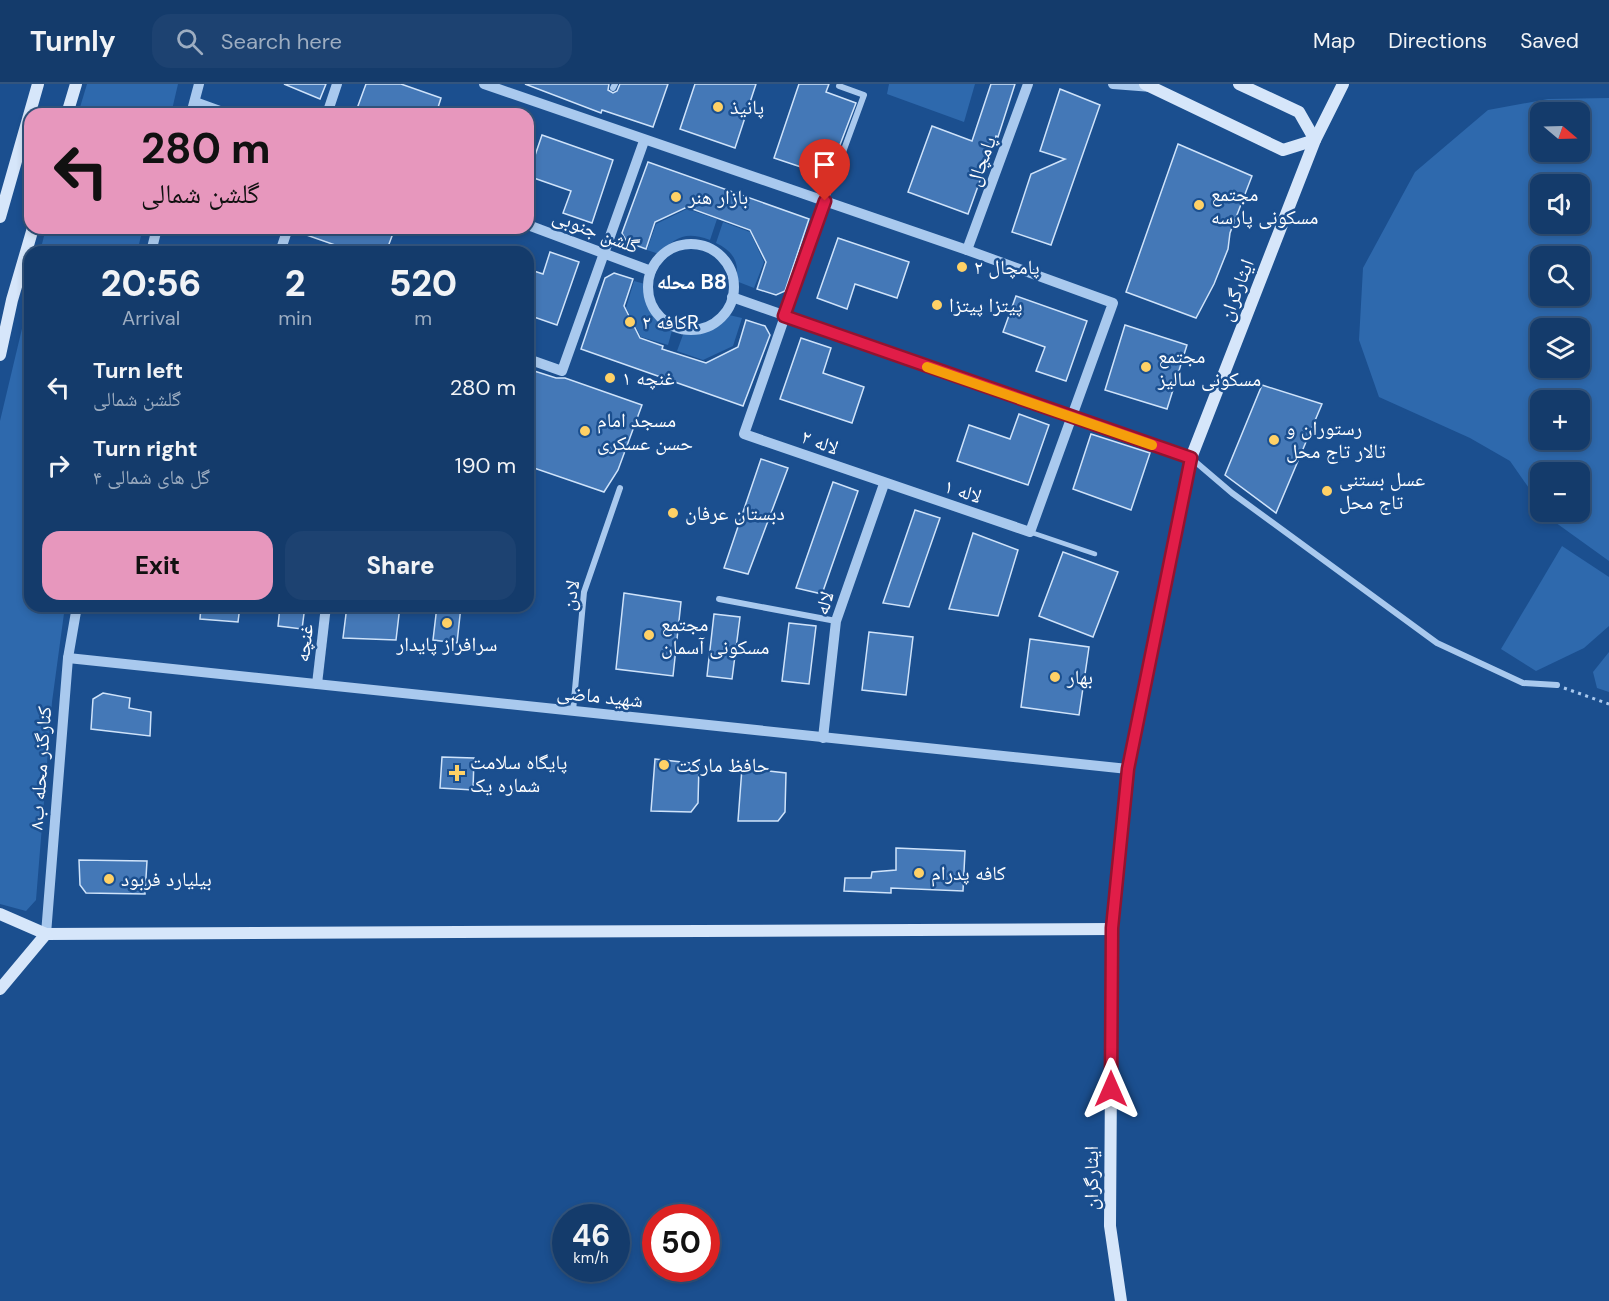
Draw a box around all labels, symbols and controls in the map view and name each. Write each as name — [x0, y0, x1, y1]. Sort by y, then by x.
search box — [152, 14, 572, 68]
text: Turnly — [30, 23, 116, 60]
icon: search — [173, 25, 206, 58]
text: Search here — [221, 27, 342, 56]
text: Map — [1313, 27, 1355, 55]
text: Directions — [1388, 27, 1487, 55]
text: Saved — [1520, 27, 1579, 55]
place label: پانیذ — [730, 94, 764, 120]
marker: پانیذ — [711, 100, 725, 114]
north arrow — [1530, 102, 1590, 162]
map controls — [1530, 102, 1590, 522]
text: 280 m — [141, 121, 271, 176]
icon: left — [42, 132, 120, 210]
street label: پامچال — [960, 132, 1002, 190]
pin — [799, 139, 850, 201]
icon: arrive — [808, 148, 841, 181]
button: sound — [1530, 174, 1590, 234]
text: گلشن شمالی — [141, 176, 260, 211]
place label: مجتمع مسکونی پارسه — [1211, 181, 1318, 230]
place label: بازار هنر — [687, 184, 748, 210]
marker: بازار هنر — [669, 190, 683, 204]
marker: مجتمع مسکونی پارسه — [1192, 198, 1206, 212]
street label: گلشن جنوبی — [549, 203, 643, 259]
button: search — [1530, 246, 1590, 306]
place label: پامچال ۲ — [974, 254, 1040, 280]
street label: ایثارگران — [1212, 255, 1260, 325]
text: 20:56 — [101, 260, 201, 307]
text: 2 — [285, 260, 306, 307]
text: 520 — [389, 260, 457, 307]
marker: پامچال ۲ — [955, 260, 969, 274]
district label: محله B8 — [657, 268, 727, 296]
place label: پیتزا پیتزا — [949, 292, 1023, 318]
marker: پیتزا پیتزا — [930, 298, 944, 312]
text: Arrival — [122, 305, 180, 331]
text: min — [278, 305, 312, 331]
text: m — [414, 305, 432, 331]
place label: کافه ۲R — [642, 309, 699, 335]
marker: کافه ۲R — [623, 315, 637, 329]
button: layers — [1530, 318, 1590, 378]
place label: مجتمع مسکونی سالیز — [1157, 343, 1261, 392]
text: Turn left — [93, 356, 183, 385]
marker: مجتمع مسکونی سالیز — [1139, 360, 1153, 374]
place label: غنچه ۱ — [622, 365, 675, 391]
icon: left — [42, 371, 75, 404]
marker: غنچه ۱ — [603, 371, 617, 385]
text: 280 m — [450, 373, 516, 402]
text: گلشن شمالی — [93, 386, 181, 412]
button: + — [1530, 390, 1590, 450]
place label: مسجد امام حسن عسکری — [597, 407, 693, 456]
place label: رستوران و تالار تاج محل — [1286, 415, 1386, 464]
street label: لاله ۲ — [798, 423, 842, 461]
marker: مسجد امام حسن عسکری — [578, 424, 592, 438]
marker: رستوران و تالار تاج محل — [1267, 433, 1281, 447]
text: Turn right — [93, 434, 198, 463]
icon: right — [42, 449, 75, 482]
text: 190 m — [455, 451, 516, 480]
button: − — [1530, 462, 1590, 522]
text: گل های شمالی ۴ — [93, 464, 210, 490]
place label: عسل بستنی تاج محل — [1339, 466, 1425, 515]
street label: لاله ۱ — [941, 473, 985, 509]
marker: عسل بستنی تاج محل — [1320, 484, 1334, 498]
place label: دبستان عرفان — [685, 500, 785, 526]
marker: دبستان عرفان — [666, 506, 680, 520]
button: Exit — [42, 531, 273, 600]
button: Share — [285, 531, 516, 600]
street label: لادن — [554, 578, 586, 612]
street label: لاله — [808, 588, 840, 618]
place label: مجتمع مسکونی آسمان — [661, 611, 769, 660]
marker: سرافراز پایدار — [440, 616, 454, 630]
street label: غنچه — [289, 622, 319, 664]
marker: مجتمع مسکونی آسمان — [642, 628, 656, 642]
place label: سرافراز پایدار — [395, 631, 498, 657]
place label: بهار — [1066, 664, 1093, 690]
marker: بهار — [1048, 670, 1062, 684]
street label: شهید ماضی — [556, 679, 644, 713]
street label: کنارگذر محله ب۸ — [23, 705, 57, 831]
place label: پایگاه سلامت شماره یک — [470, 749, 567, 798]
place label: حافظ مارکت — [676, 752, 770, 778]
marker: حافظ مارکت — [657, 758, 671, 772]
marker: پایگاه سلامت شماره یک — [448, 764, 466, 782]
place label: کافه پدرام — [931, 860, 1006, 887]
place label: بیلیارد فربود — [121, 866, 212, 892]
marker: کافه پدرام — [912, 866, 926, 880]
marker: بیلیارد فربود — [102, 872, 116, 886]
position arrow — [1079, 1057, 1143, 1121]
street label: ایثارگران — [1078, 1146, 1104, 1210]
speed limit sign: 50 — [642, 1204, 720, 1282]
text: 46 — [572, 1216, 610, 1255]
text: km/h — [573, 1248, 609, 1268]

